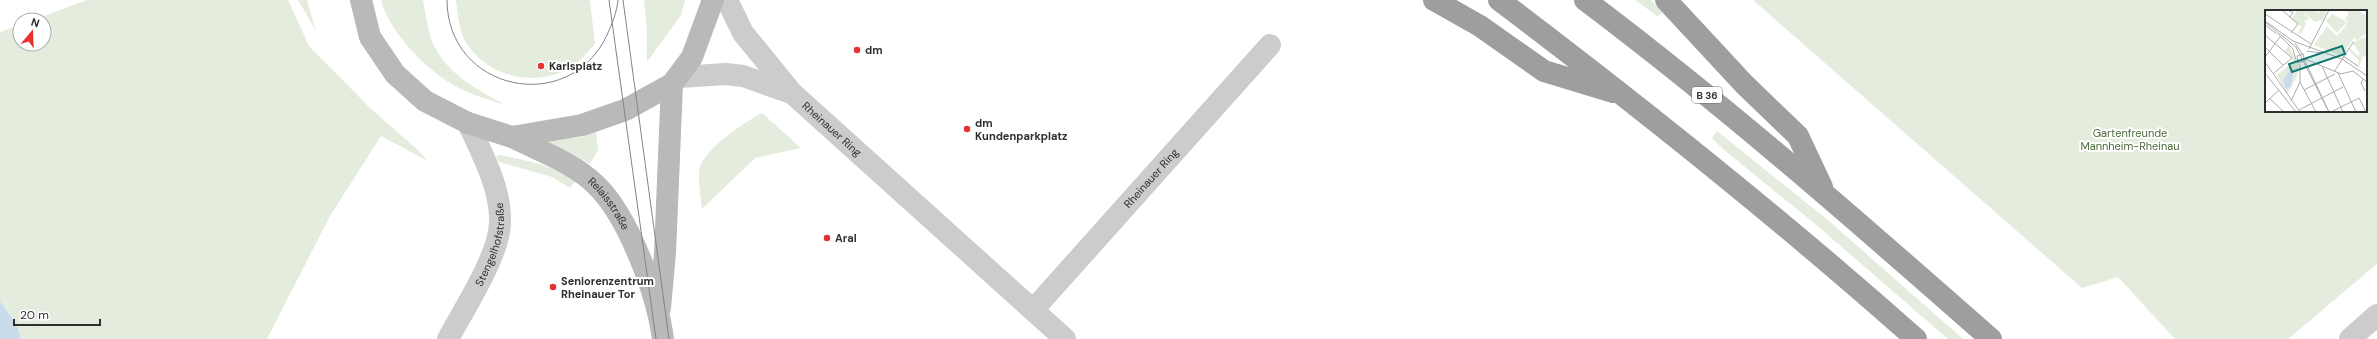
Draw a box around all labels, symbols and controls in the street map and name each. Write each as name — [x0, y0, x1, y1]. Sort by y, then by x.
inset map — [2265, 10, 2367, 112]
north arrow — [12, 12, 52, 52]
text: N — [29, 15, 41, 30]
place label: dm — [865, 43, 883, 57]
marker: dm — [852, 45, 862, 55]
place label: Karlsplatz — [549, 59, 602, 73]
marker: Karlsplatz — [536, 61, 546, 71]
road number: B 36 — [1692, 87, 1722, 103]
street label: Rheinauer Ring — [799, 99, 865, 159]
place label: dm Kundenparkplatz — [975, 116, 1067, 143]
marker: dm Kundenparkplatz — [962, 124, 972, 134]
park label: Gartenfreunde Mannheim-Rheinau — [2080, 126, 2180, 153]
street label: Rheinauer Ring — [1121, 145, 1181, 211]
street label: Relaisstraße — [585, 174, 633, 232]
street label: Stengelhofstraße — [472, 202, 507, 289]
place label: Aral — [835, 231, 857, 245]
marker: Aral — [822, 233, 832, 243]
place label: Seniorenzentrum Rheinauer Tor — [561, 274, 654, 301]
marker: Seniorenzentrum Rheinauer Tor — [548, 282, 558, 292]
scale bar — [14, 301, 100, 327]
text: 20 m — [20, 307, 49, 323]

